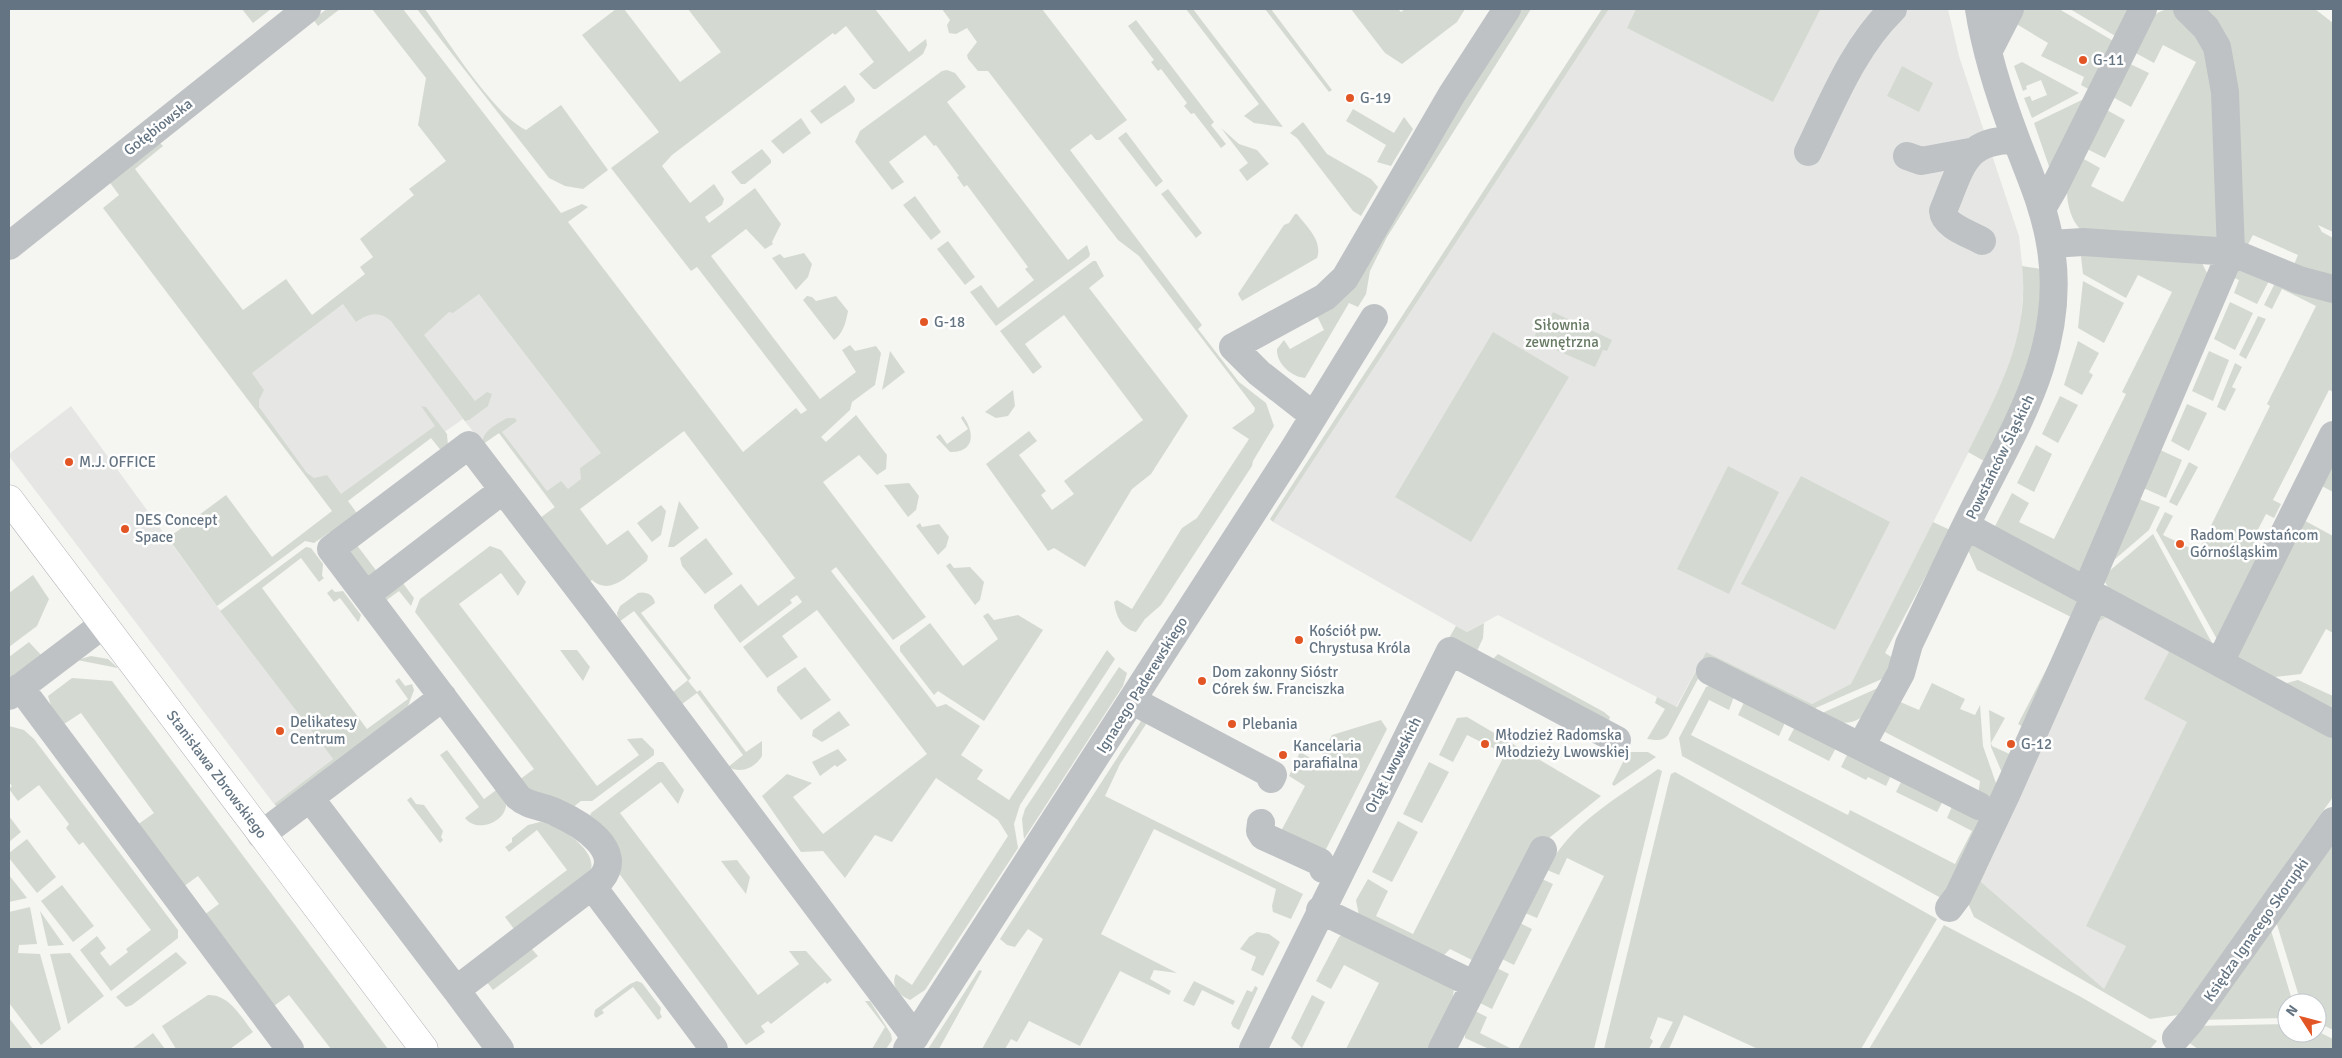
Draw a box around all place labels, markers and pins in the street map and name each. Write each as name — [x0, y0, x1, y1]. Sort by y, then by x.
place label: G-11 — [2093, 51, 2124, 69]
marker: G-11 — [2077, 54, 2089, 66]
place label: G-19 — [1360, 89, 1391, 107]
marker: G-19 — [1344, 92, 1356, 104]
place label: G-18 — [934, 313, 965, 331]
marker: G-18 — [918, 316, 930, 328]
place label: M.J. OFFICE — [79, 453, 156, 471]
marker: M.J. OFFICE — [63, 456, 75, 468]
place label: DES Concept Space — [135, 511, 217, 546]
marker: DES Concept Space — [119, 523, 131, 535]
place label: Radom Powstańcom Górnośląskim — [2190, 526, 2318, 561]
marker: Radom Powstańcom Górnośląskim — [2174, 538, 2186, 550]
place label: Kościół pw. Chrystusa Króla — [1309, 622, 1411, 657]
marker: Kościół pw. Chrystusa Króla — [1293, 634, 1305, 646]
place label: Dom zakonny Sióstr Córek św. Franciszka — [1212, 663, 1345, 698]
marker: Dom zakonny Sióstr Córek św. Franciszka — [1196, 675, 1208, 687]
place label: Delikatesy Centrum — [290, 713, 357, 748]
place label: Plebania — [1242, 715, 1298, 733]
marker: Plebania — [1226, 718, 1238, 730]
marker: Delikatesy Centrum — [274, 725, 286, 737]
place label: Młodzież Radomska Młodzieży Lwowskiej — [1495, 726, 1629, 761]
place label: G-12 — [2021, 735, 2052, 753]
place label: Kancelaria parafialna — [1293, 737, 1362, 772]
marker: Młodzież Radomska Młodzieży Lwowskiej — [1479, 738, 1491, 750]
marker: G-12 — [2005, 738, 2017, 750]
marker: Kancelaria parafialna — [1277, 749, 1289, 761]

